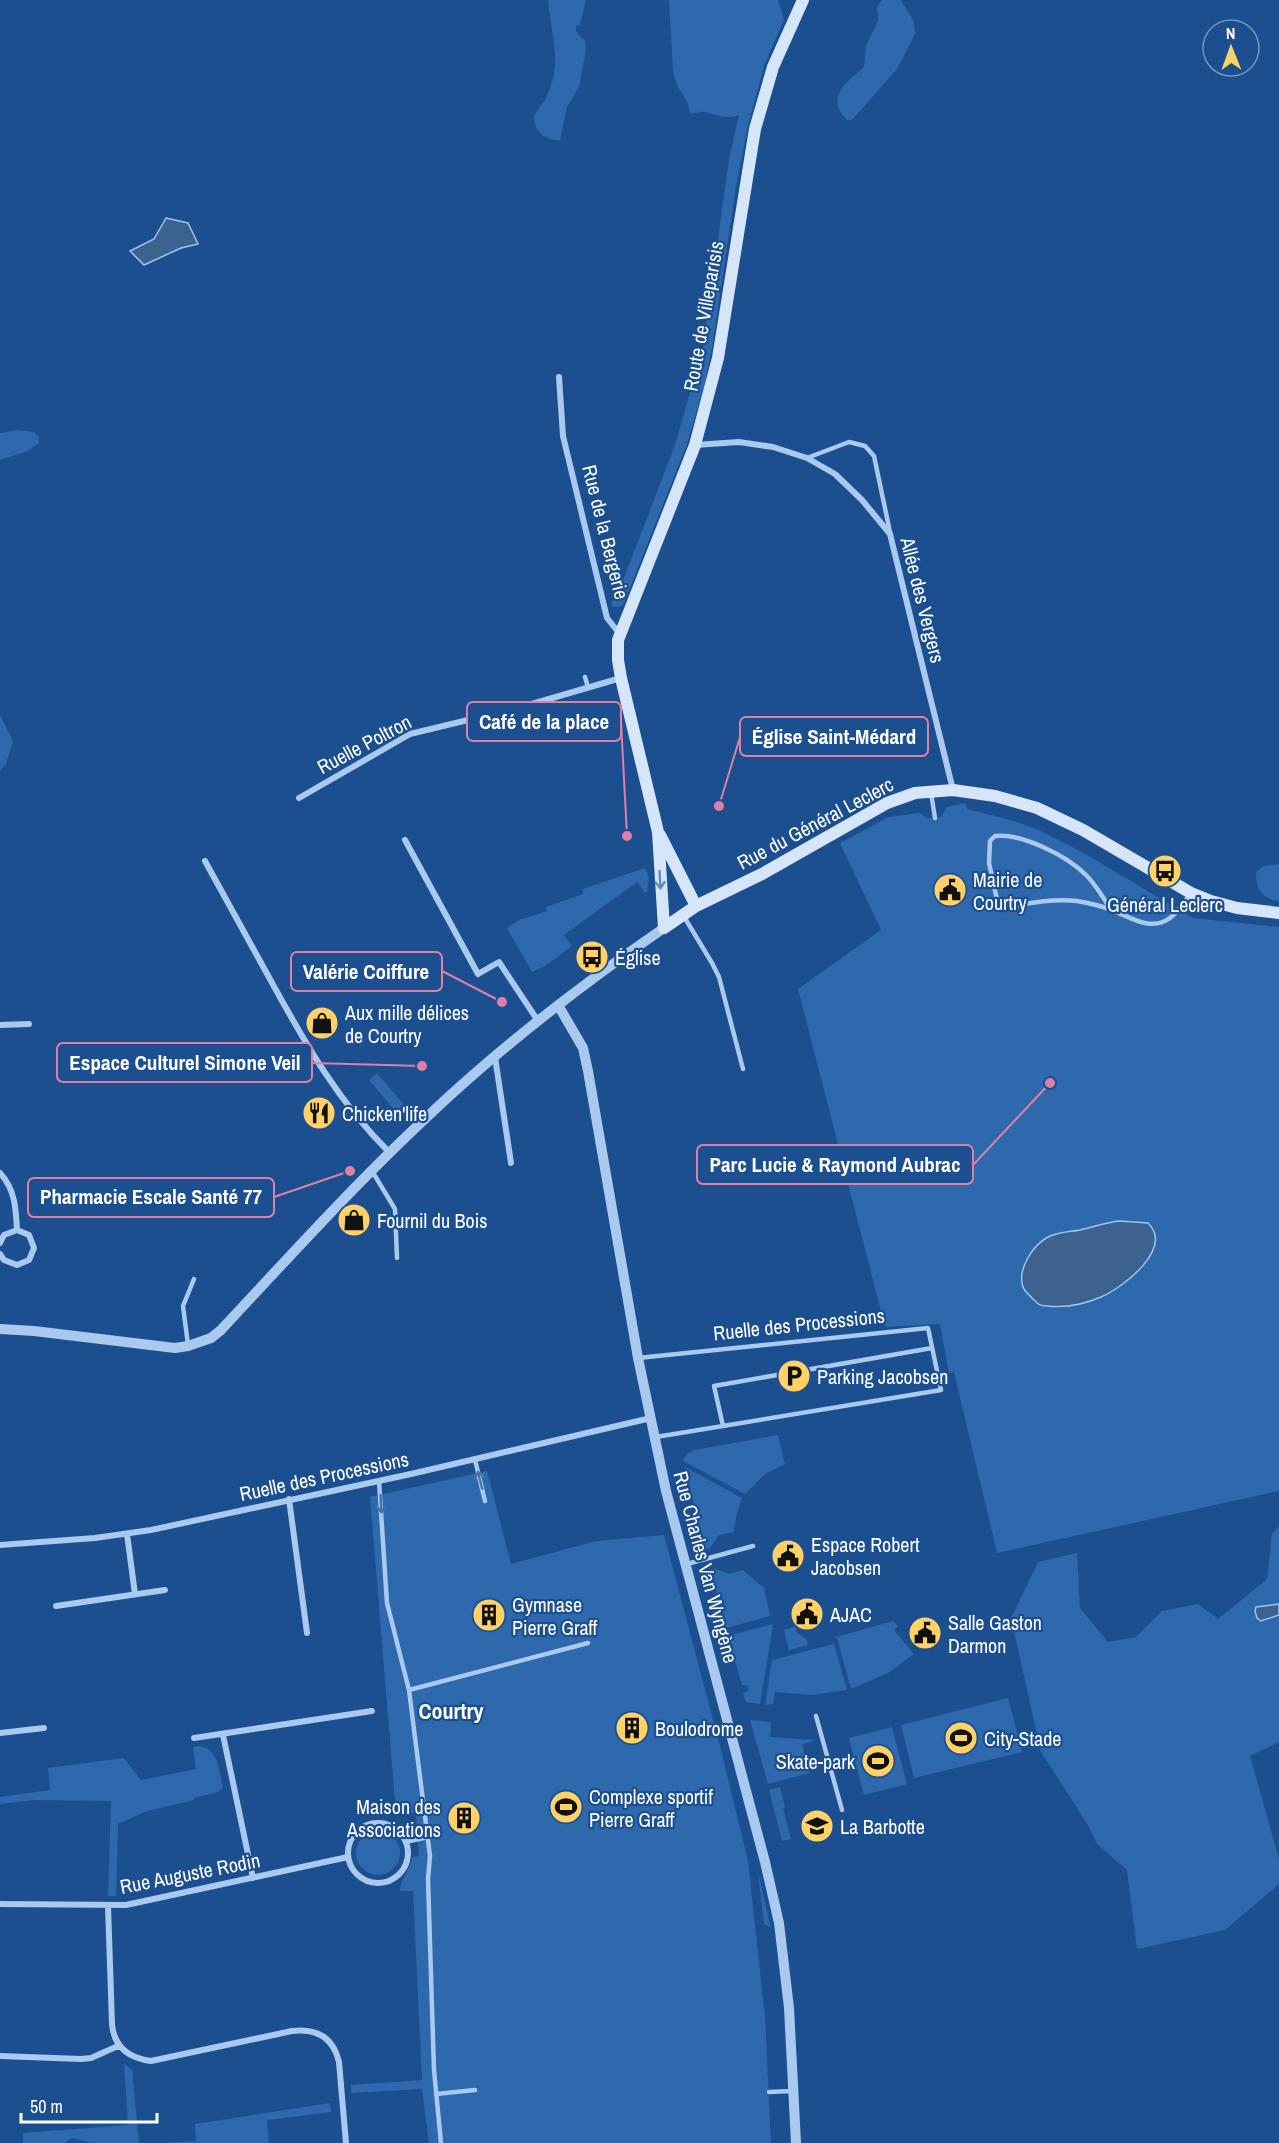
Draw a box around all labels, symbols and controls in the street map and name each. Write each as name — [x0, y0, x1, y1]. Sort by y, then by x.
north arrow — [1201, 18, 1261, 78]
text: N — [1226, 22, 1236, 44]
street label: Route de Villeparisis — [677, 239, 729, 393]
street label: Rue de la Bergerie — [576, 462, 636, 602]
street label: Allée des Vergers — [894, 533, 952, 666]
callout: Café de la place — [467, 702, 621, 741]
text: Café de la place — [479, 707, 609, 736]
street label: Ruelle Poltron — [312, 708, 416, 780]
callout: Église Saint-Médard — [740, 717, 928, 756]
text: Église Saint-Médard — [752, 722, 916, 751]
street label: Rue du Général Leclerc — [732, 770, 898, 876]
bus stop icon: Général Leclerc — [1147, 853, 1183, 889]
place label: Mairie de Courtry — [973, 866, 1042, 916]
one-way arrow — [654, 870, 665, 890]
public building icon: Mairie de Courtry — [932, 872, 968, 908]
place label: Général Leclerc — [1107, 891, 1223, 918]
bus stop icon: Église — [574, 939, 610, 975]
place label: Église — [615, 944, 661, 971]
callout: Valérie Coiffure — [291, 952, 442, 991]
text: Valérie Coiffure — [303, 957, 429, 986]
place label: Aux mille délices de Courtry — [344, 999, 469, 1049]
shop icon: Aux mille délices de Courtry — [304, 1005, 340, 1041]
callout: Espace Culturel Simone Veil — [57, 1043, 312, 1082]
text: Espace Culturel Simone Veil — [69, 1048, 301, 1077]
restaurant icon: Chicken'life — [301, 1095, 337, 1131]
place label: Chicken'life — [342, 1100, 427, 1127]
callout: Parc Lucie & Raymond Aubrac — [697, 1145, 973, 1184]
text: Parc Lucie & Raymond Aubrac — [709, 1150, 961, 1179]
callout: Pharmacie Escale Santé 77 — [28, 1178, 274, 1217]
text: Pharmacie Escale Santé 77 — [40, 1182, 262, 1211]
shop icon: Fournil du Bois — [336, 1202, 372, 1238]
place label: Fournil du Bois — [377, 1207, 487, 1234]
street label: Ruelle des Processions — [712, 1302, 886, 1346]
parking icon: Parking Jacobsen — [776, 1358, 812, 1394]
place label: Parking Jacobsen — [817, 1363, 948, 1390]
street label: Ruelle des Processions — [237, 1445, 411, 1507]
street label: Rue Charles Van Wyngène — [667, 1468, 745, 1666]
one-way arrow — [474, 1471, 486, 1490]
one-way arrow — [376, 1494, 387, 1514]
place label: Espace Robert Jacobsen — [811, 1531, 920, 1581]
public building icon: Espace Robert Jacobsen — [770, 1538, 806, 1574]
place label: Gymnase Pierre Graff — [512, 1591, 598, 1641]
public building icon: AJAC — [789, 1596, 825, 1632]
building icon: Gymnase Pierre Graff — [471, 1597, 507, 1633]
place label: AJAC — [829, 1601, 872, 1628]
place label: Salle Gaston Darmon — [948, 1609, 1042, 1659]
public building icon: Salle Gaston Darmon — [907, 1615, 943, 1651]
district label: Courtry — [418, 1696, 484, 1726]
building icon: Boulodrome — [614, 1710, 650, 1746]
place label: Boulodrome — [655, 1715, 743, 1742]
sports icon: City-Stade — [943, 1720, 979, 1756]
place label: City-Stade — [984, 1725, 1061, 1752]
sports icon: Skate-park — [860, 1743, 896, 1779]
place label: Skate-park — [776, 1748, 856, 1775]
place label: Complexe sportif Pierre Graff — [589, 1783, 713, 1833]
sports icon: Complexe sportif Pierre Graff — [548, 1789, 584, 1825]
place label: Maison des Associations — [346, 1793, 441, 1843]
building icon: Maison des Associations — [446, 1800, 482, 1836]
school or university icon: La Barbotte — [799, 1808, 835, 1844]
place label: La Barbotte — [840, 1813, 925, 1840]
street label: Rue Auguste Rodin — [118, 1846, 262, 1900]
scale bar — [21, 2086, 158, 2124]
text: 50 m — [30, 2094, 63, 2119]

